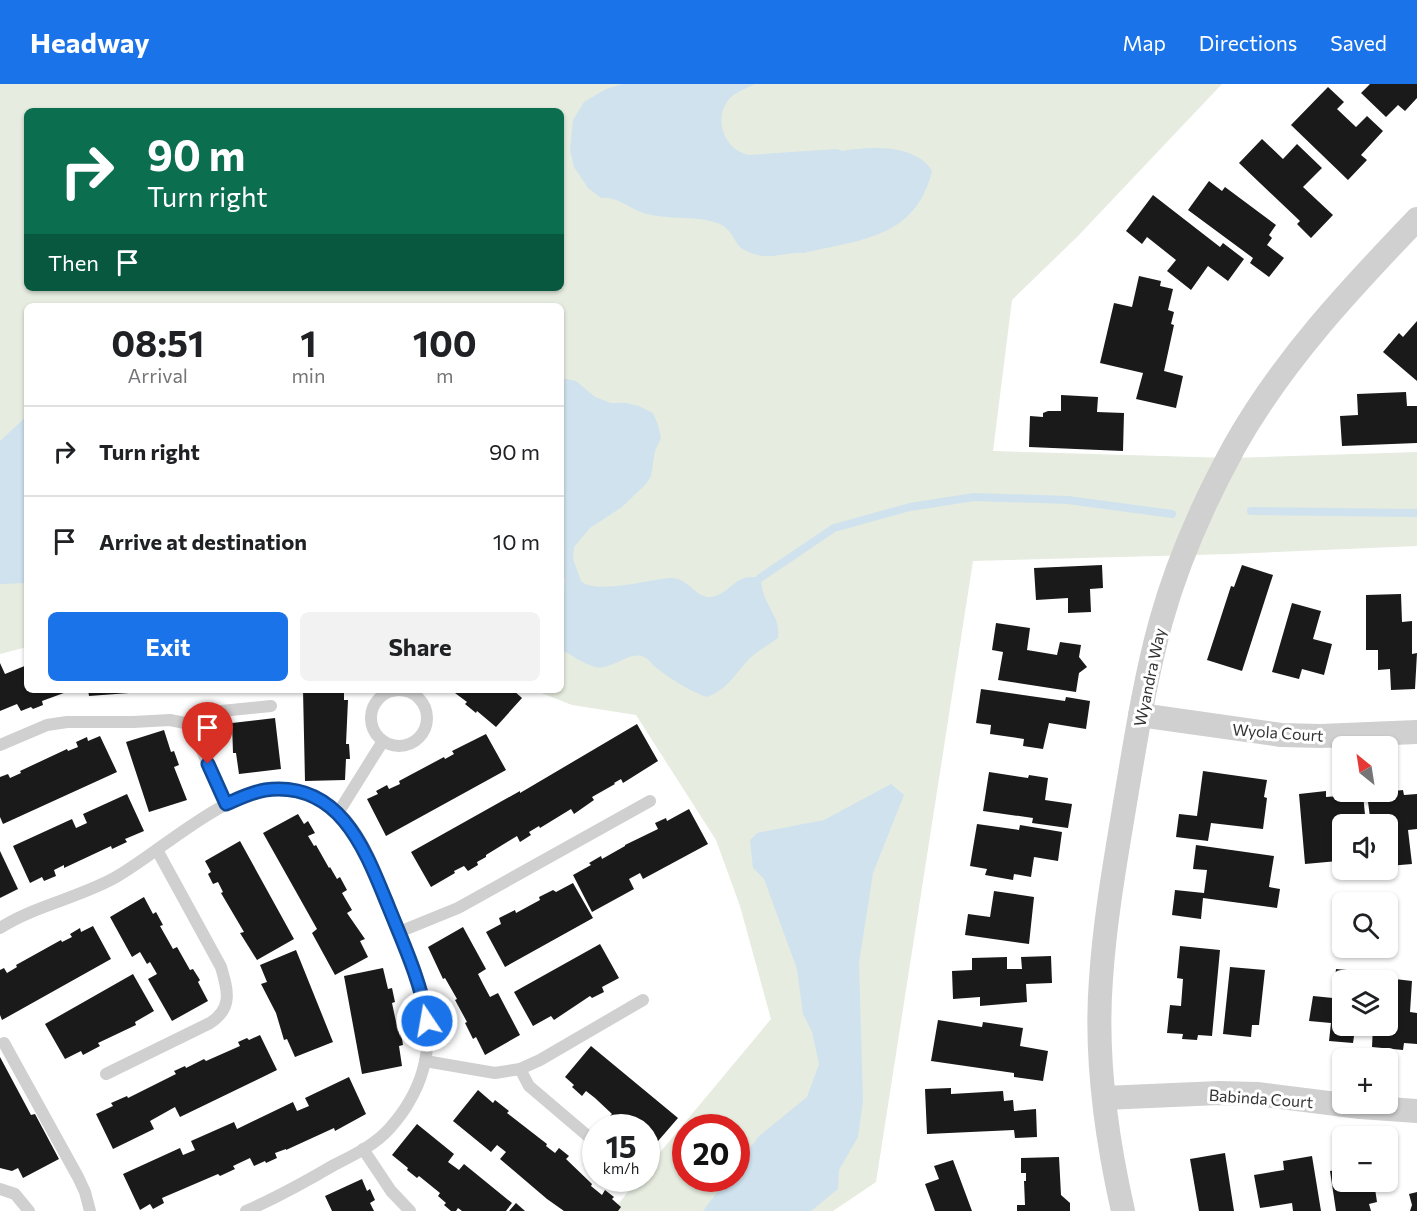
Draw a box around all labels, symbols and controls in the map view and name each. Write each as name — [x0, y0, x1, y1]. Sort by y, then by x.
text: Headway — [30, 25, 150, 59]
text: Map — [1123, 30, 1166, 55]
text: Directions — [1199, 30, 1297, 55]
text: Saved — [1330, 30, 1387, 55]
text: 90 m — [147, 128, 246, 180]
icon: right — [48, 132, 126, 210]
text: Turn right — [147, 180, 267, 213]
icon: arrive — [111, 246, 144, 279]
text: Then — [48, 249, 99, 276]
text: 08:51 — [111, 320, 204, 364]
text: 1 — [300, 320, 317, 364]
text: 100 — [413, 320, 477, 364]
text: Arrival — [127, 363, 188, 387]
text: min — [291, 363, 325, 387]
text: m — [436, 363, 453, 387]
icon: right — [48, 435, 81, 468]
text: Turn right — [99, 438, 200, 465]
text: 90 m — [489, 438, 540, 465]
icon: arrive — [48, 525, 81, 558]
text: Arrive at destination — [99, 528, 307, 555]
text: 10 m — [493, 528, 540, 555]
button: Exit — [48, 612, 288, 681]
button: Share — [300, 612, 540, 681]
street label: Wyandra Way — [1129, 626, 1169, 728]
pin — [182, 702, 233, 764]
icon: arrive — [191, 711, 224, 744]
street label: Wyola Court — [1232, 719, 1325, 745]
north arrow — [1332, 736, 1398, 802]
map controls — [1332, 736, 1398, 1192]
button: sound — [1332, 814, 1398, 880]
button: search — [1332, 892, 1398, 958]
button: layers — [1332, 970, 1398, 1036]
position arrow — [395, 989, 459, 1053]
button: + — [1332, 1048, 1398, 1114]
street label: Babinda Court — [1208, 1085, 1314, 1111]
speed limit sign: 20 — [672, 1114, 750, 1192]
button: − — [1332, 1126, 1398, 1192]
text: 15 — [605, 1127, 637, 1164]
text: km/h — [603, 1159, 639, 1177]

